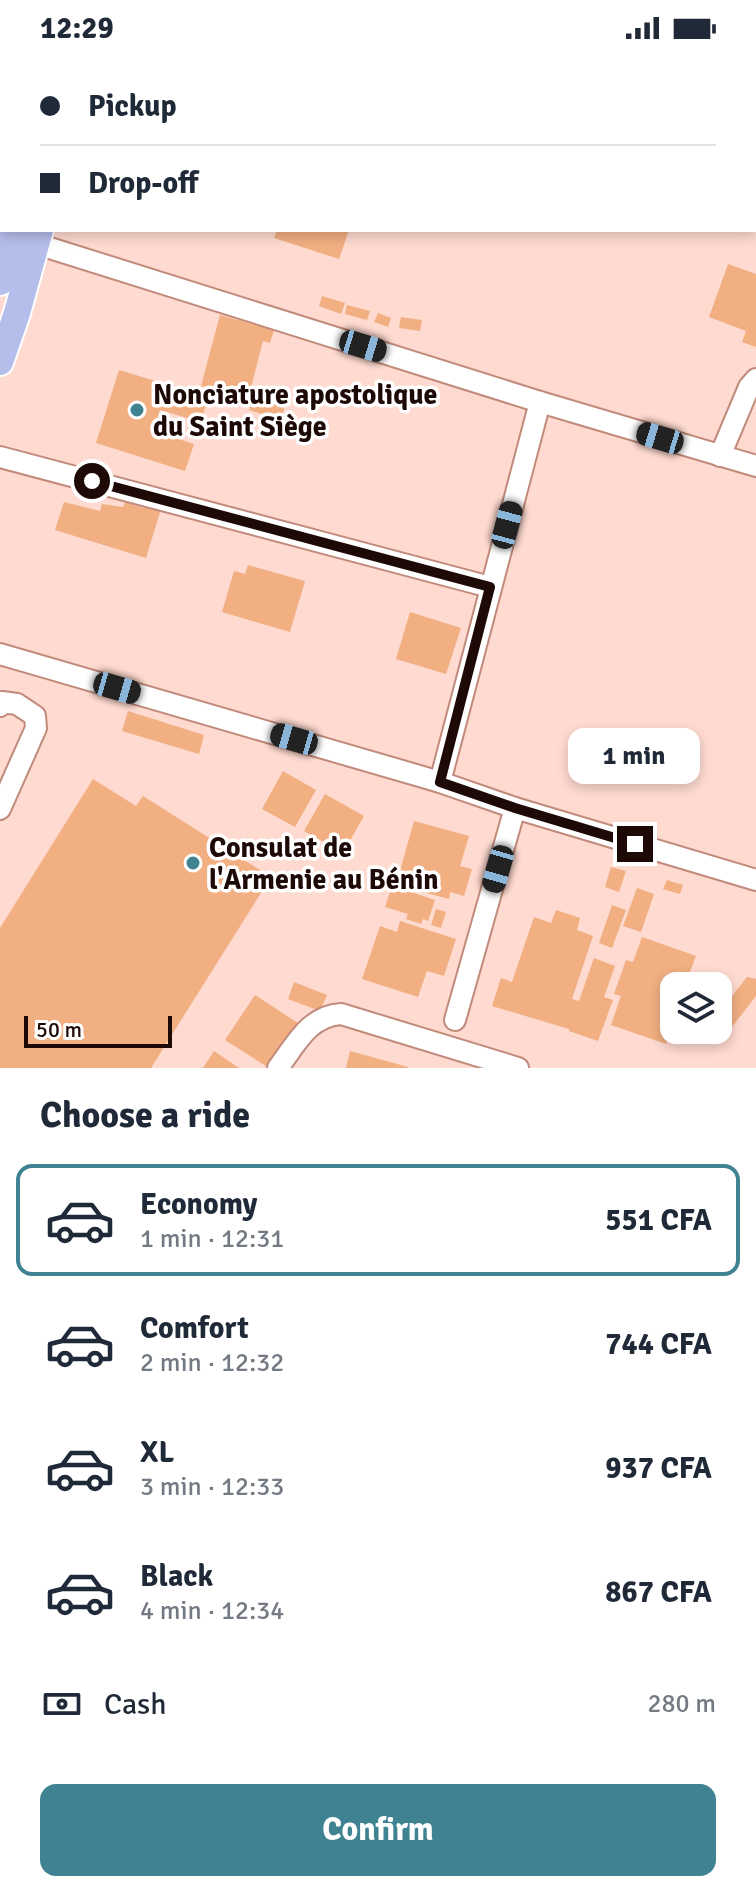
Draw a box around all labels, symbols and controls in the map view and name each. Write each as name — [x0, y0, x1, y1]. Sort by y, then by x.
text: 12:29 — [40, 10, 114, 47]
text: Pickup — [88, 88, 177, 125]
text: Drop-off — [88, 165, 198, 202]
car — [337, 328, 389, 364]
place label: Nonciature apostolique du Saint Siège — [153, 378, 437, 444]
marker: Nonciature apostolique du Saint Siège — [128, 401, 146, 419]
car — [634, 420, 686, 456]
route start — [74, 463, 110, 499]
car — [489, 499, 525, 551]
car — [91, 670, 143, 706]
car — [268, 721, 320, 757]
callout: 1 min — [569, 728, 701, 784]
text: 1 min — [603, 740, 665, 772]
route end — [617, 826, 653, 862]
place label: Consulat de l'Armenie au Bénin — [209, 831, 439, 897]
car — [480, 843, 516, 895]
marker: Consulat de l'Armenie au Bénin — [184, 854, 202, 872]
map controls — [660, 972, 732, 1044]
button: layers — [660, 972, 732, 1044]
scale bar — [24, 1012, 172, 1048]
text: 50 m — [36, 1016, 82, 1043]
text: Choose a ride — [40, 1093, 250, 1138]
icon: car — [44, 1184, 116, 1256]
text: Economy — [140, 1186, 257, 1223]
text: 551 CFA — [605, 1202, 712, 1239]
text: 1 min · 12:31 — [140, 1223, 284, 1255]
icon: car — [44, 1308, 116, 1380]
text: Comfort — [140, 1310, 249, 1347]
text: 744 CFA — [605, 1326, 712, 1363]
text: 2 min · 12:32 — [140, 1347, 284, 1379]
icon: car — [44, 1432, 116, 1504]
text: XL — [140, 1434, 174, 1471]
text: 937 CFA — [605, 1450, 712, 1487]
text: 3 min · 12:33 — [140, 1471, 284, 1503]
icon: car — [44, 1556, 116, 1628]
text: Black — [140, 1558, 213, 1595]
text: 867 CFA — [605, 1574, 712, 1611]
text: 4 min · 12:34 — [140, 1595, 284, 1627]
icon: cash — [40, 1682, 84, 1726]
text: Cash — [104, 1686, 167, 1723]
text: 280 m — [647, 1688, 716, 1720]
button: Confirm — [40, 1784, 716, 1876]

